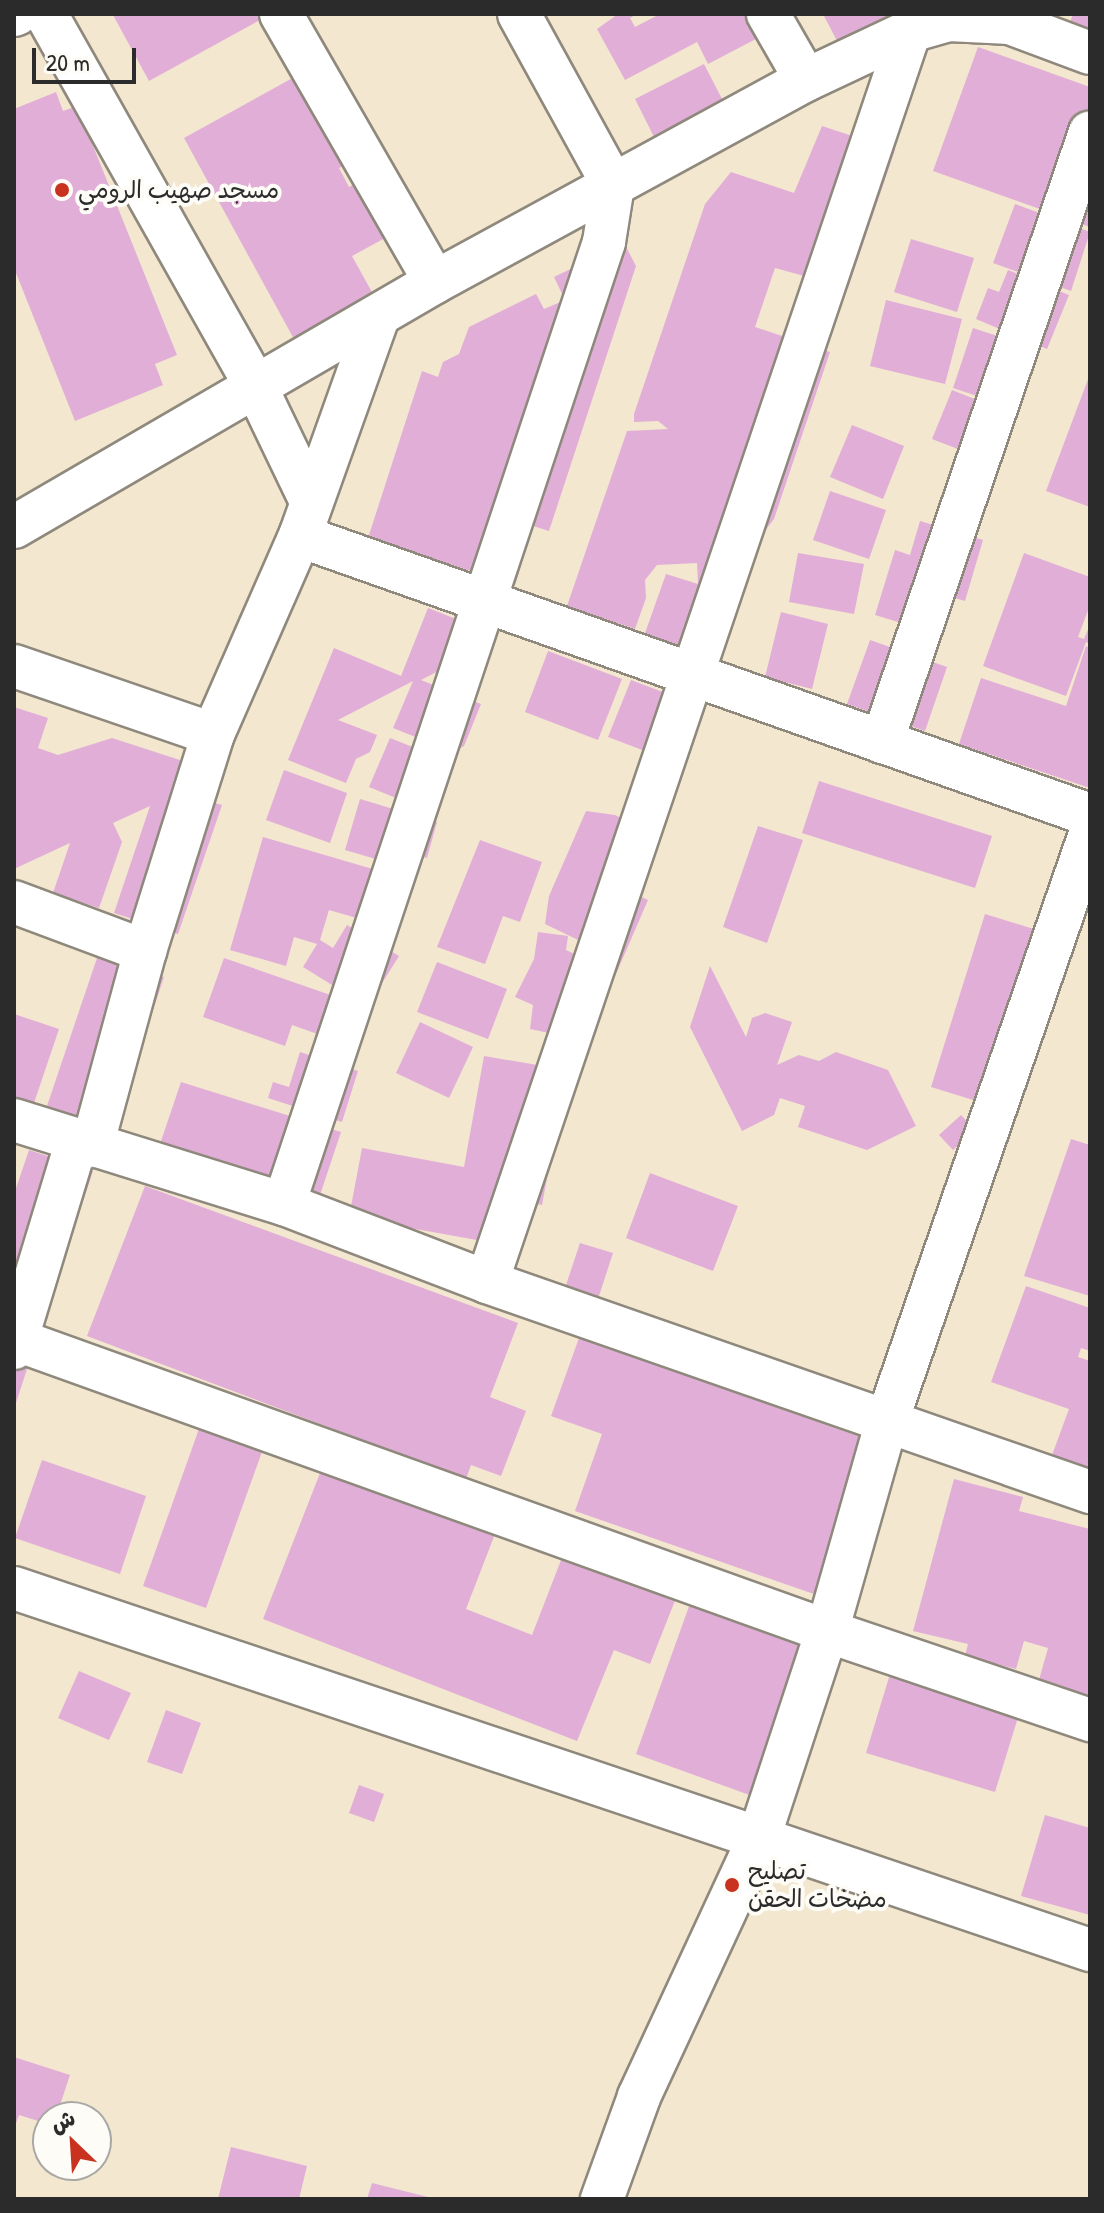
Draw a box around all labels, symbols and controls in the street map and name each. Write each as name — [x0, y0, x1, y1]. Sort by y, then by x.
scale bar — [36, 32, 140, 82]
text: 20 m — [46, 46, 90, 78]
place label: مسجد صهيب الرومي — [78, 176, 279, 204]
marker: مسجد صهيب الرومي — [53, 181, 71, 199]
place label: تصليح مضخات الحقن — [748, 1857, 887, 1913]
marker: تصليح مضخات الحقن — [723, 1876, 741, 1894]
north arrow — [32, 2101, 112, 2181]
text: ش — [45, 2102, 80, 2140]

